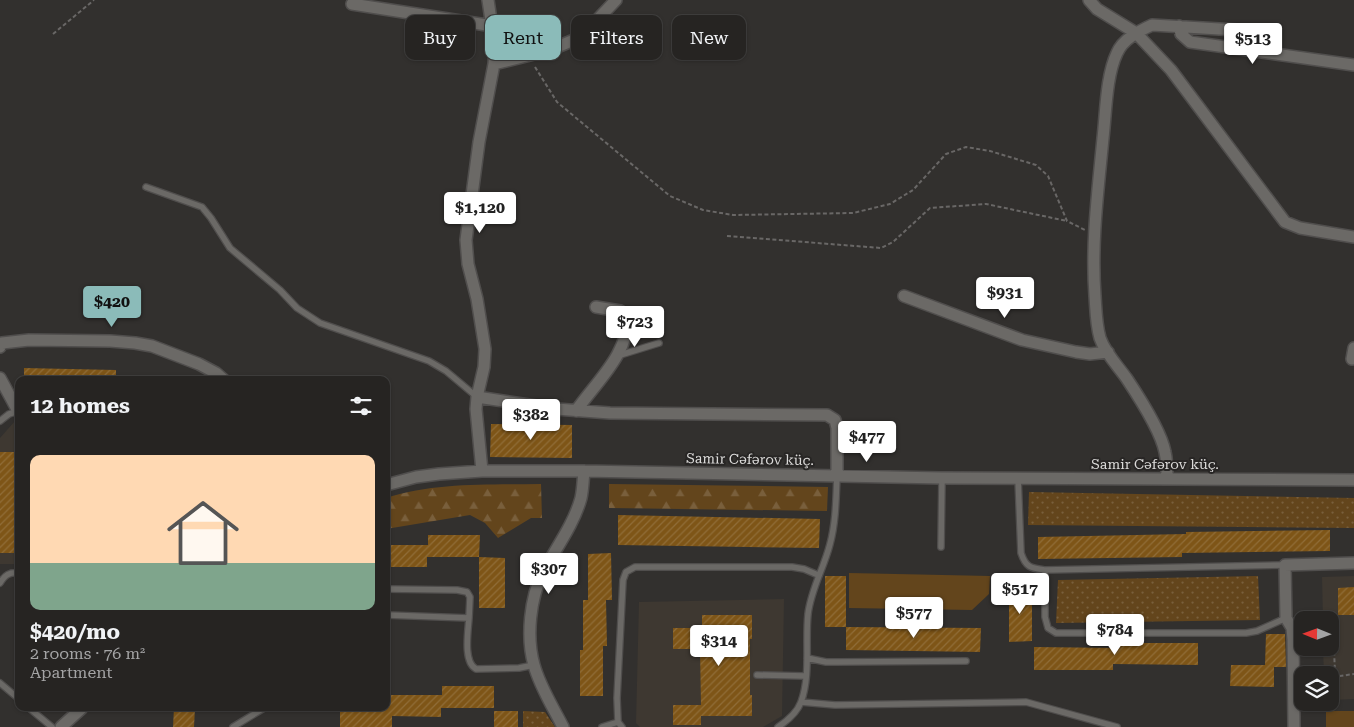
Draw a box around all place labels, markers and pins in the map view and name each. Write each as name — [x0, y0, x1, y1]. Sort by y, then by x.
pin: $513 — [1223, 22, 1283, 65]
pin: $1,120 — [439, 192, 521, 234]
pin: $931 — [975, 276, 1035, 319]
pin: $420 — [82, 286, 142, 328]
pin: $723 — [605, 306, 665, 348]
pin: $382 — [501, 398, 561, 441]
pin: $477 — [837, 420, 897, 463]
pin: $307 — [519, 552, 579, 595]
pin: $517 — [990, 572, 1050, 615]
pin: $577 — [884, 596, 944, 639]
pin: $784 — [1085, 614, 1145, 656]
pin: $314 — [689, 624, 749, 667]

